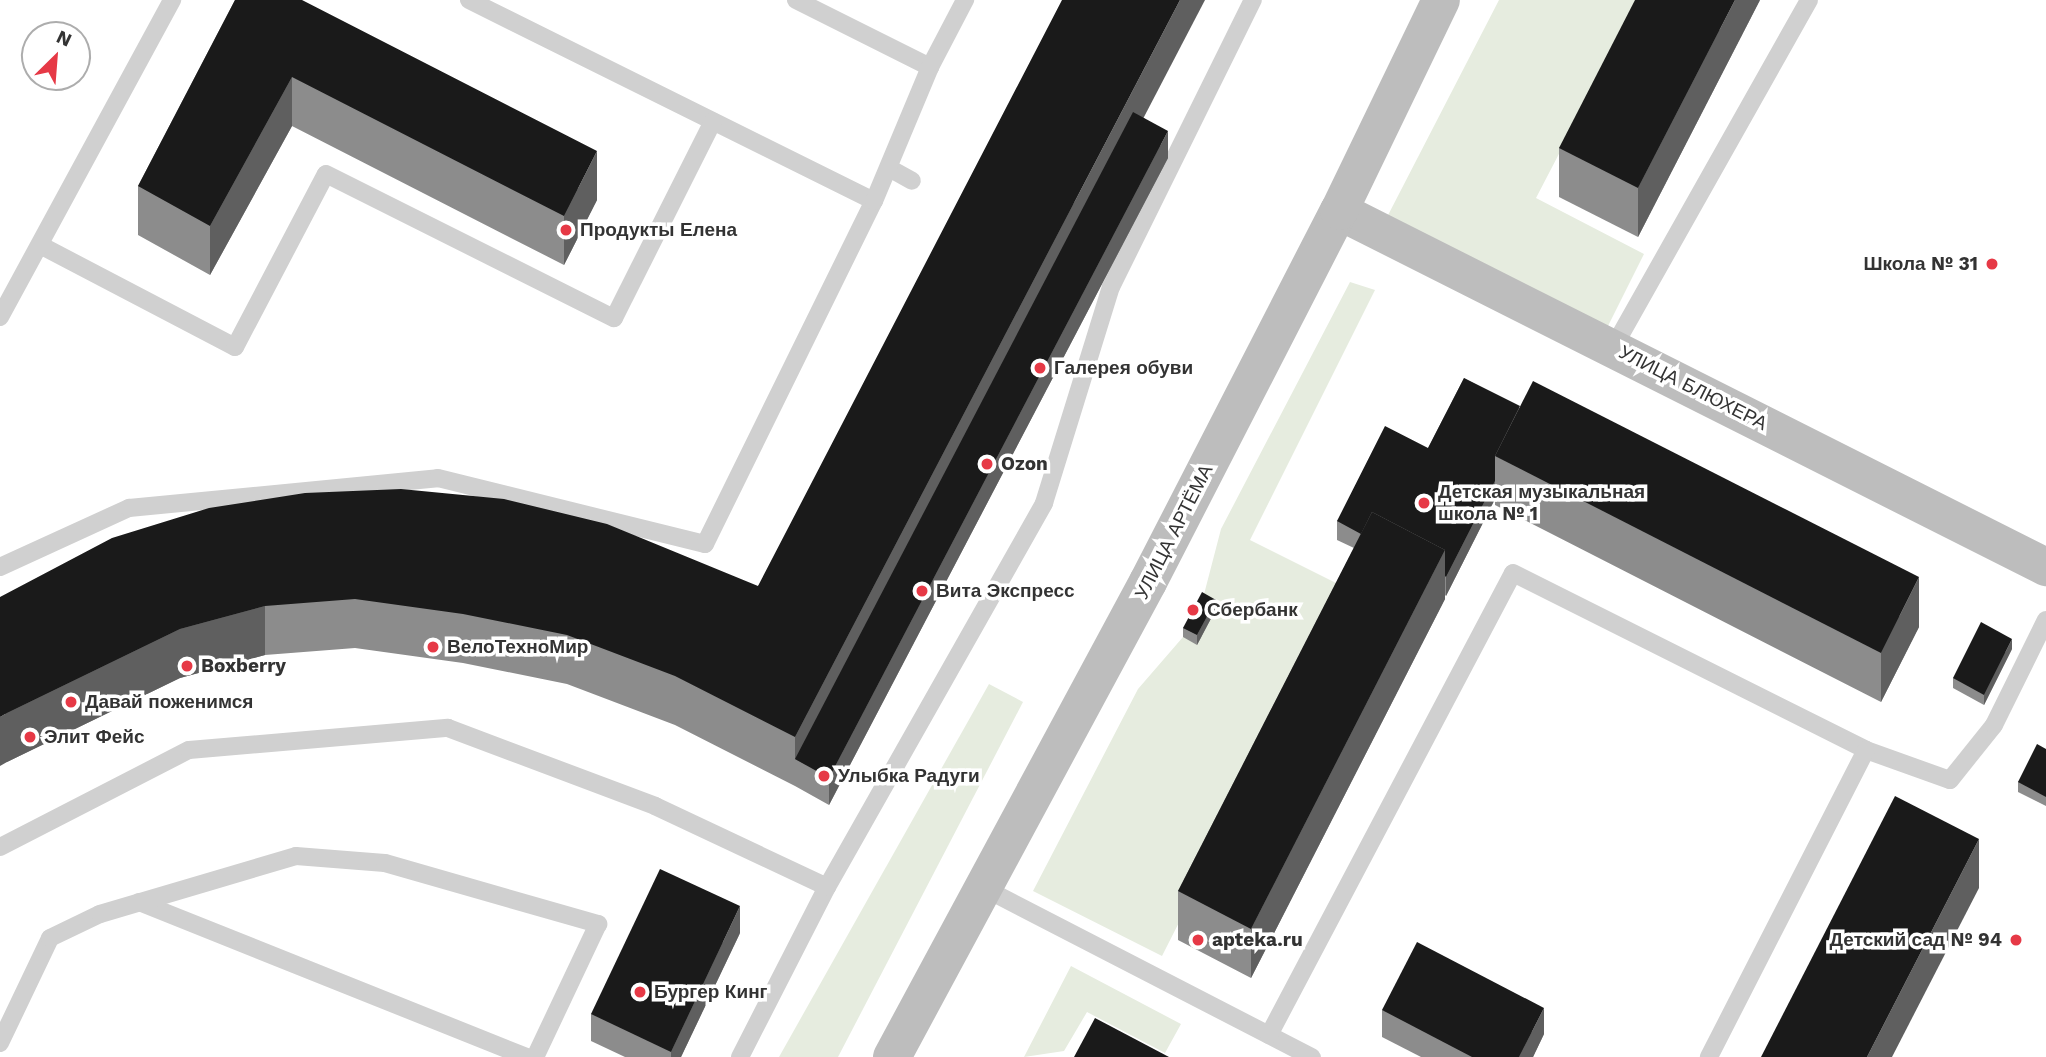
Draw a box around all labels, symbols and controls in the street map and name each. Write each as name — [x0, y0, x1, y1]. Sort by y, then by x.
north arrow — [21, 21, 91, 91]
text: N — [53, 25, 75, 52]
place label: Продукты Елена — [580, 219, 737, 241]
marker: Продукты Елена — [558, 222, 574, 238]
place label: Школа № 31 — [1863, 253, 1978, 275]
marker: Школа № 31 — [1984, 256, 2000, 272]
street label: УЛИЦА БЛЮХЕРА — [1615, 341, 1771, 435]
place label: Галерея обуви — [1054, 357, 1193, 379]
marker: Галерея обуви — [1032, 360, 1048, 376]
place label: Ozon — [1001, 453, 1048, 475]
marker: Ozon — [979, 456, 995, 472]
street label: УЛИЦА АРТЁМА — [1130, 461, 1218, 603]
place label: Детская музыкальная школа № 1 — [1438, 481, 1645, 525]
marker: Детская музыкальная школа № 1 — [1416, 495, 1432, 511]
place label: Вита Экспресс — [936, 580, 1075, 602]
marker: Вита Экспресс — [914, 583, 930, 599]
place label: Сбербанк — [1207, 599, 1298, 621]
marker: Сбербанк — [1185, 602, 1201, 618]
place label: ВелоТехноМир — [447, 636, 588, 658]
marker: ВелоТехноМир — [425, 639, 441, 655]
place label: Boxberry — [201, 655, 286, 677]
marker: Boxberry — [179, 658, 195, 674]
place label: Давай поженимся — [85, 691, 253, 713]
marker: Давай поженимся — [63, 694, 79, 710]
place label: Элит Фейс — [44, 726, 145, 748]
marker: Элит Фейс — [22, 729, 38, 745]
place label: Улыбка Радуги — [838, 765, 980, 787]
marker: Улыбка Радуги — [816, 768, 832, 784]
place label: apteka.ru — [1212, 929, 1303, 951]
place label: Детский сад № 94 — [1830, 929, 2002, 951]
marker: apteka.ru — [1190, 932, 1206, 948]
marker: Детский сад № 94 — [2008, 932, 2024, 948]
place label: Бургер Кинг — [654, 981, 768, 1003]
marker: Бургер Кинг — [632, 984, 648, 1000]

